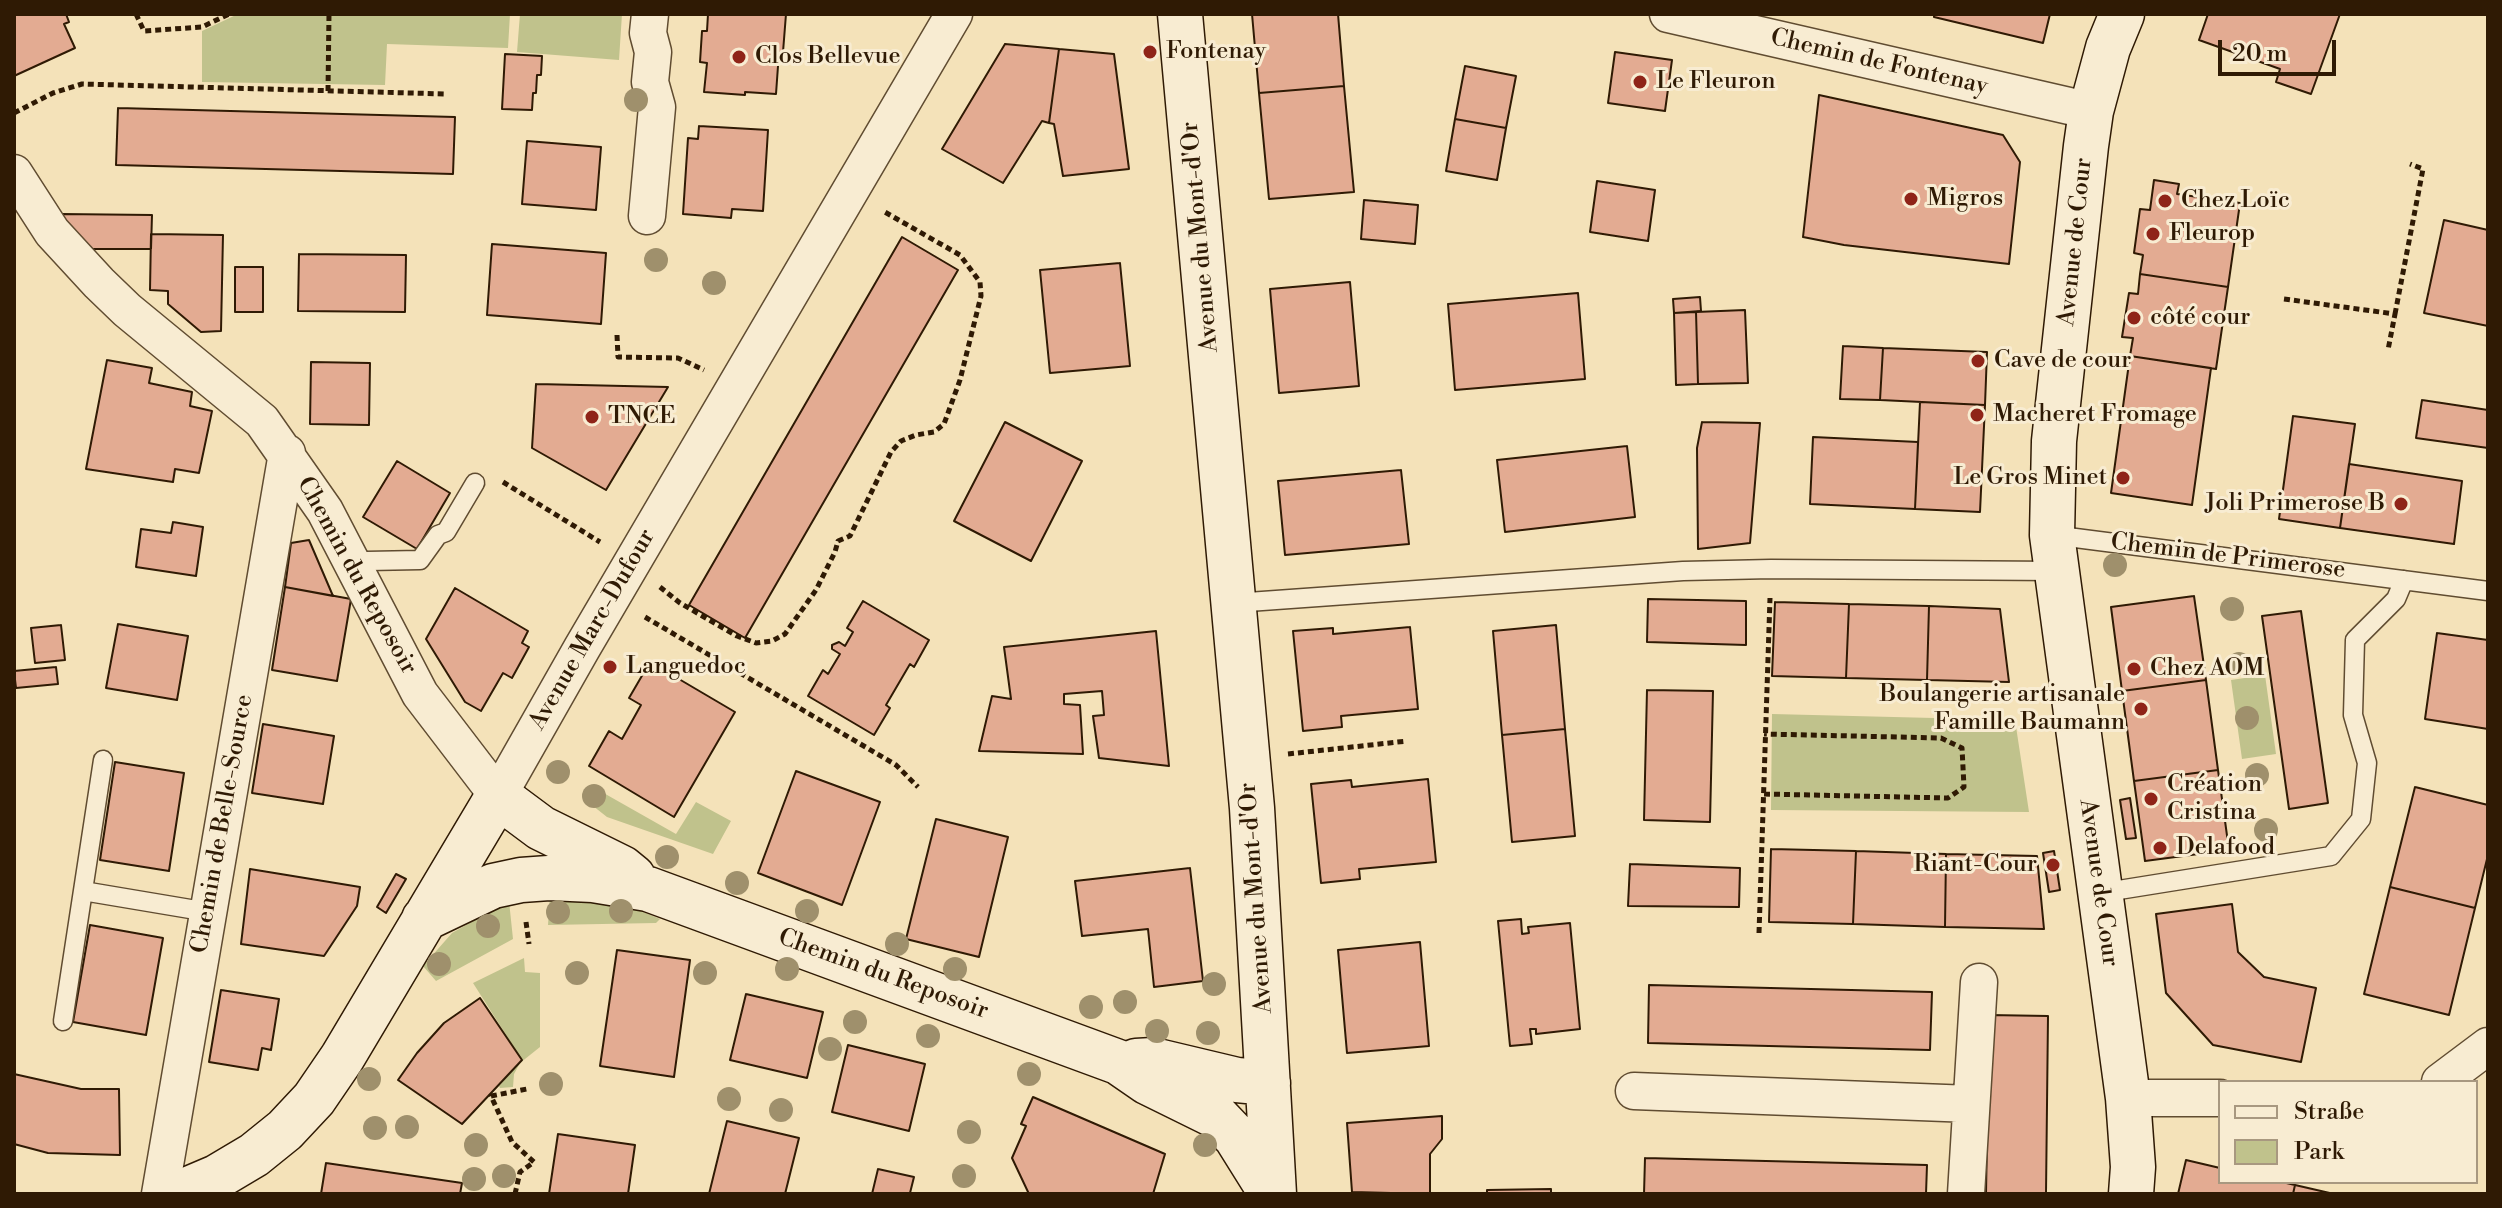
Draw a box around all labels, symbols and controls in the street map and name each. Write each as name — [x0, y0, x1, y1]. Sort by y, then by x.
street label: Chemin de Fontenay — [1768, 24, 1990, 102]
scale bar — [2222, 24, 2340, 74]
place label: Fontenay — [1166, 38, 1266, 66]
text: 20 m — [2232, 39, 2288, 69]
place label: Clos Bellevue — [755, 43, 901, 71]
marker: Fontenay — [1141, 43, 1159, 61]
marker: Clos Bellevue — [730, 48, 748, 66]
place label: Le Fleuron — [1656, 68, 1776, 96]
marker: Le Fleuron — [1631, 73, 1649, 91]
street label: Avenue du Mont-d'Or — [1177, 120, 1225, 354]
street label: Avenue de Cour — [2053, 157, 2099, 327]
place label: Migros — [1927, 185, 2003, 213]
place label: Chez Loïc — [2181, 187, 2290, 215]
marker: Migros — [1902, 190, 1920, 208]
marker: Chez Loïc — [2156, 192, 2174, 210]
place label: Fleurop — [2169, 220, 2255, 248]
marker: Fleurop — [2144, 225, 2162, 243]
place label: côté cour — [2150, 304, 2250, 332]
marker: côté cour — [2125, 309, 2143, 327]
place label: Cave de cour — [1994, 347, 2131, 375]
marker: Cave de cour — [1969, 352, 1987, 370]
place label: Macheret Fromage — [1993, 401, 2197, 429]
place label: TNCE — [608, 403, 675, 431]
marker: Macheret Fromage — [1968, 406, 1986, 424]
marker: TNCE — [583, 408, 601, 426]
place label: Le Gros Minet — [1953, 464, 2107, 492]
marker: Le Gros Minet — [2114, 469, 2132, 487]
street label: Chemin du Reposoir — [290, 472, 422, 680]
place label: Joli Primerose B — [2205, 490, 2385, 518]
marker: Joli Primerose B — [2392, 495, 2410, 513]
street label: Avenue Marc-Dufour — [524, 524, 662, 736]
street label: Chemin de Primerose — [2109, 528, 2347, 586]
place label: Languedoc — [626, 653, 746, 681]
place label: Chez AOM — [2150, 655, 2265, 683]
marker: Languedoc — [601, 658, 619, 676]
marker: Chez AOM — [2125, 660, 2143, 678]
place label: Boulangerie artisanale Famille Baumann — [1879, 681, 2125, 737]
street label: Chemin de Belle-Source — [186, 692, 260, 956]
marker: Boulangerie artisanale Famille Baumann — [2132, 700, 2150, 718]
place label: Création Cristina — [2167, 771, 2262, 827]
street label: Avenue du Mont-d'Or — [1235, 782, 1279, 1014]
marker: Création Cristina — [2142, 790, 2160, 808]
street label: Avenue de Cour — [2072, 797, 2124, 969]
place label: Delafood — [2176, 834, 2275, 862]
marker: Delafood — [2151, 839, 2169, 857]
place label: Riant-Cour — [1914, 851, 2037, 879]
marker: Riant-Cour — [2044, 856, 2062, 874]
street label: Chemin du Reposoir — [774, 924, 992, 1026]
legend — [2218, 1080, 2478, 1184]
text: Straße — [2294, 1097, 2364, 1127]
text: Park — [2294, 1137, 2344, 1167]

